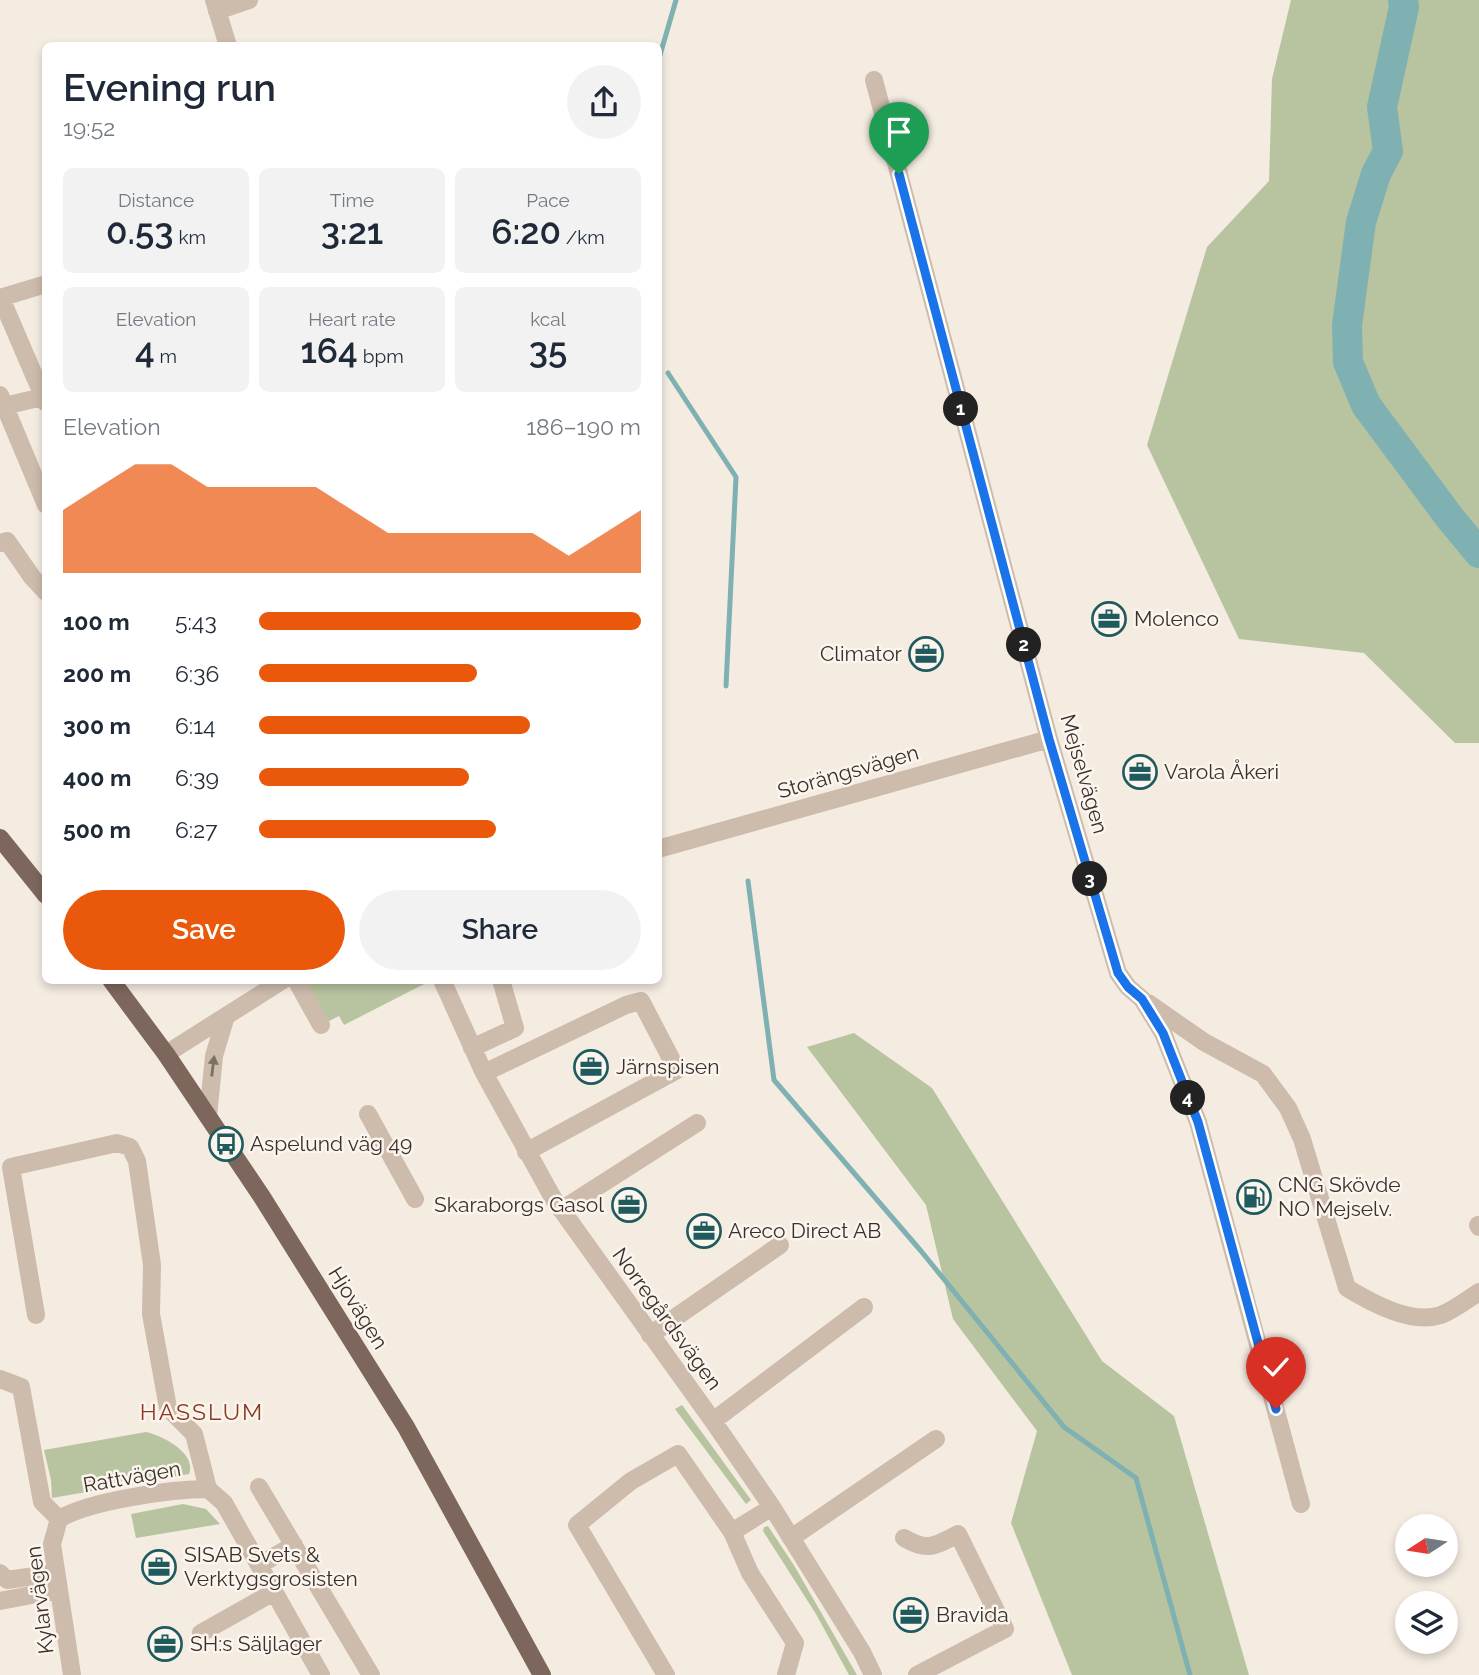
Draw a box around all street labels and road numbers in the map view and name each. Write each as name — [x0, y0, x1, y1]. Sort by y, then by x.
street label: Mejselvägen — [1056, 711, 1113, 836]
street label: Storängsvägen — [774, 739, 921, 804]
street label: Norregårdsvägen — [607, 1243, 727, 1395]
street label: Hjovägen — [323, 1262, 393, 1353]
street label: Rattvägen — [81, 1456, 183, 1497]
street label: Kylarvägen — [20, 1545, 59, 1655]

